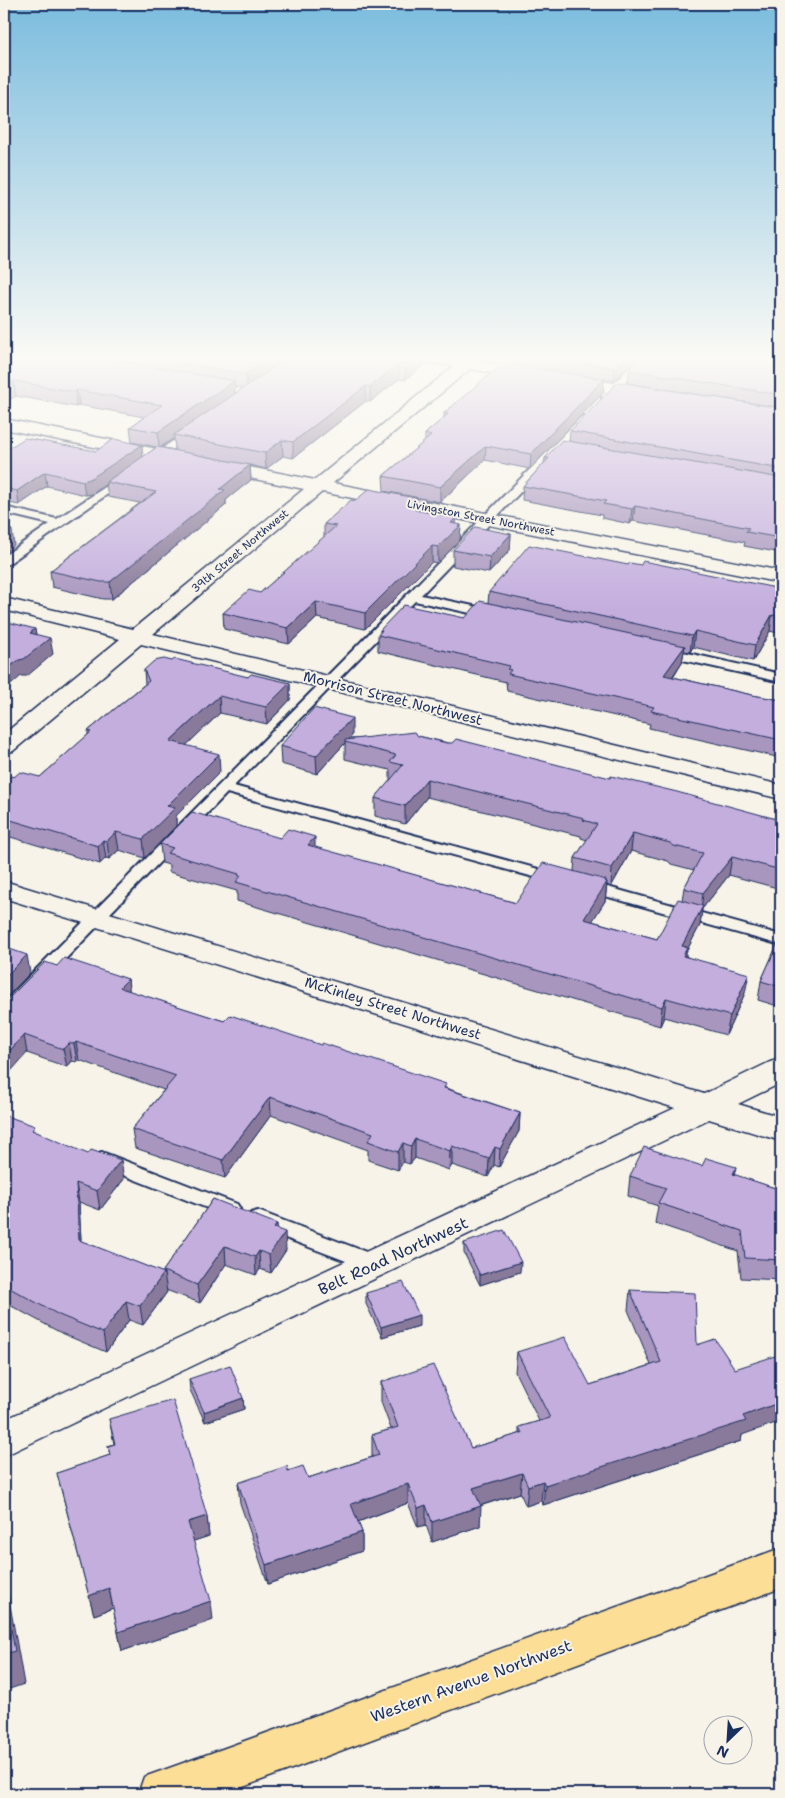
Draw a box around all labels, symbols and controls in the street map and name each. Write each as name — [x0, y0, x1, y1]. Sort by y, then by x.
street label: Livingston Street Northwest — [406, 496, 556, 540]
street label: 39th Street Northwest — [188, 506, 292, 596]
street label: Morrison Street Northwest — [302, 667, 484, 729]
street label: McKinley Street Northwest — [302, 973, 484, 1043]
street label: Belt Road Northwest — [315, 1212, 471, 1300]
street label: Western Avenue Northwest — [367, 1635, 575, 1727]
north arrow — [702, 1716, 752, 1766]
text: N — [714, 1741, 731, 1762]

